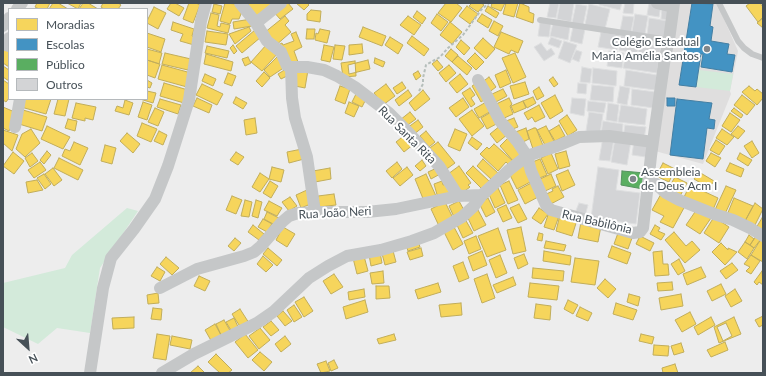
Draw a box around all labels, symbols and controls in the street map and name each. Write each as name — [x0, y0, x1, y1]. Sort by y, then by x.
legend — [8, 8, 148, 100]
text: Moradias — [46, 17, 95, 32]
place label: Colégio Estadual Maria Amélia Santos — [591, 35, 699, 63]
text: Escolas — [46, 37, 84, 52]
marker: Colégio Estadual Maria Amélia Santos — [702, 44, 712, 54]
text: Público — [46, 57, 85, 72]
text: Outros — [46, 77, 83, 92]
street label: Rua Santa Rita — [375, 103, 439, 167]
place label: Assembleia de Deus Acm I — [641, 165, 717, 193]
marker: Assembleia de Deus Acm I — [628, 174, 638, 184]
street label: Rua João Neri — [298, 204, 372, 222]
street label: Rua Babilônia — [561, 207, 633, 237]
north arrow — [8, 328, 48, 368]
text: N — [27, 352, 40, 367]

